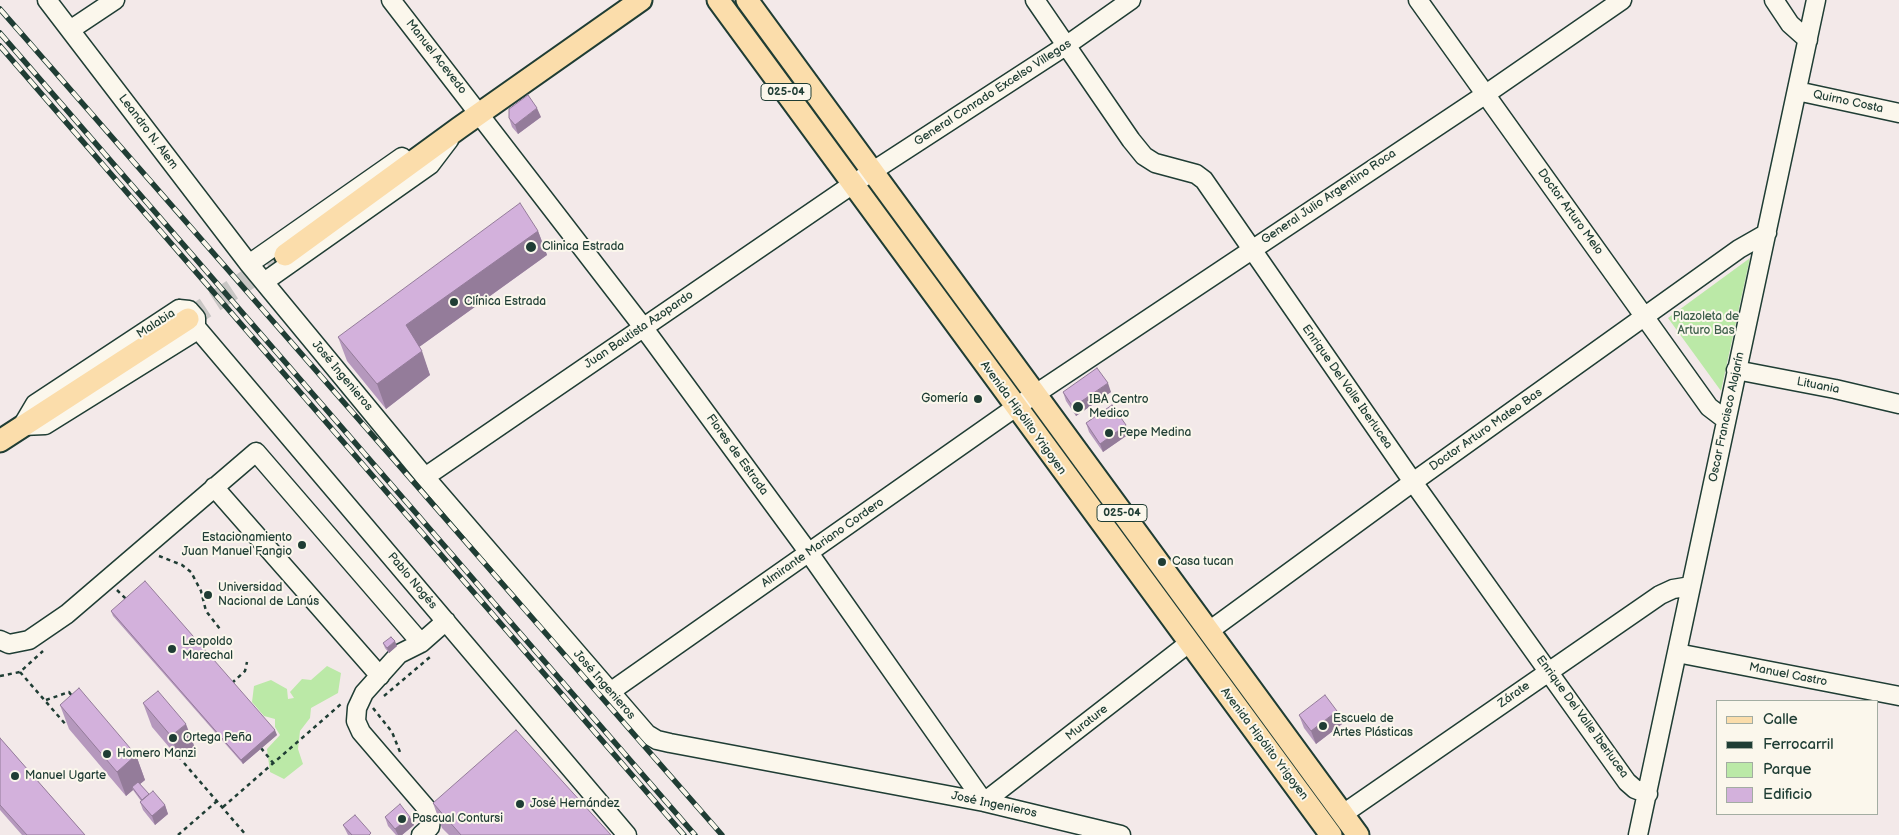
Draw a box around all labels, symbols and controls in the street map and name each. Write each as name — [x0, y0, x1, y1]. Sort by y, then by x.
street label: Manuel Acevedo — [402, 17, 470, 97]
street label: General Conrado Excelso Villegas — [912, 37, 1074, 149]
road number: 025-04 — [761, 84, 811, 100]
street label: Quirno Costa — [1812, 88, 1884, 116]
street label: Leandro N. Alem — [115, 92, 181, 172]
street label: General Julio Argentino Roca — [1259, 146, 1399, 248]
street label: Doctor Arturo Melo — [1534, 166, 1606, 258]
marker: Clinica Estrada — [524, 240, 538, 254]
place label: Clinica Estrada — [542, 240, 624, 254]
street label: Juan Bautista Azopardo — [582, 288, 696, 372]
place label: Clínica Estrada — [464, 295, 546, 309]
marker: Clínica Estrada — [448, 296, 460, 308]
street label: Malabia — [134, 306, 178, 342]
park label: Plazoleta de Arturo Bas — [1673, 310, 1739, 338]
street label: Enrique Del Valle Iberlucea — [1299, 322, 1395, 452]
street label: José Ingenieros — [308, 338, 376, 414]
street label: Oscar Francisco Alajarín — [1706, 351, 1748, 483]
street label: Avenida Hipólito Yrigoyen — [977, 358, 1069, 478]
street label: Lituania — [1795, 375, 1841, 397]
street label: Doctor Arturo Mateo Bas — [1427, 386, 1545, 474]
place label: Gomería — [921, 392, 968, 406]
marker: Gomería — [972, 393, 984, 405]
place label: IBA Centro Medico — [1089, 393, 1149, 421]
marker: IBA Centro Medico — [1071, 400, 1085, 414]
street label: Flores de Estrada — [703, 412, 771, 498]
place label: Pepe Medina — [1119, 426, 1191, 440]
marker: Pepe Medina — [1103, 427, 1115, 439]
street label: Almirante Mariano Cordero — [759, 495, 887, 591]
road number: 025-04 — [1097, 504, 1147, 522]
place label: Estacionamiento Juan Manuel Fangio — [182, 531, 292, 559]
marker: Estacionamiento Juan Manuel Fangio — [296, 539, 308, 551]
street label: Pablo Nogés — [384, 550, 440, 612]
place label: Casa tucan — [1172, 555, 1234, 569]
marker: Casa tucan — [1156, 556, 1168, 568]
place label: Universidad Nacional de Lanús — [218, 581, 319, 609]
marker: Universidad Nacional de Lanús — [202, 589, 214, 601]
place label: Leopoldo Marechal — [182, 635, 233, 663]
marker: Leopoldo Marechal — [166, 643, 178, 655]
street label: José Ingenieros — [570, 647, 638, 723]
street label: Enrique Del Valle Iberlucea — [1533, 653, 1631, 781]
street label: Manuel Castro — [1748, 660, 1828, 690]
street label: Zárate — [1495, 679, 1533, 711]
street label: Avenida Hipólito Yrigoyen — [1217, 685, 1311, 803]
legend — [1716, 700, 1879, 815]
street label: Murature — [1063, 702, 1111, 744]
text: Calle — [1763, 710, 1798, 729]
place label: Escuela de Artes Plásticas — [1333, 712, 1413, 740]
marker: Escuela de Artes Plásticas — [1317, 720, 1329, 732]
place label: Ortega Peña — [183, 731, 252, 745]
marker: Ortega Peña — [167, 732, 179, 744]
text: Ferrocarril — [1763, 735, 1834, 754]
place label: Homero Manzi — [117, 747, 196, 761]
marker: Homero Manzi — [101, 748, 113, 760]
text: Parque — [1763, 760, 1811, 779]
place label: Manuel Ugarte — [25, 769, 106, 783]
marker: Manuel Ugarte — [9, 770, 21, 782]
text: Edificio — [1763, 785, 1812, 804]
street label: José Ingenieros — [950, 789, 1038, 821]
place label: José Hernández — [530, 797, 620, 811]
marker: José Hernández — [514, 798, 526, 810]
place label: Pascual Contursi — [412, 812, 503, 826]
marker: Pascual Contursi — [396, 813, 408, 825]

